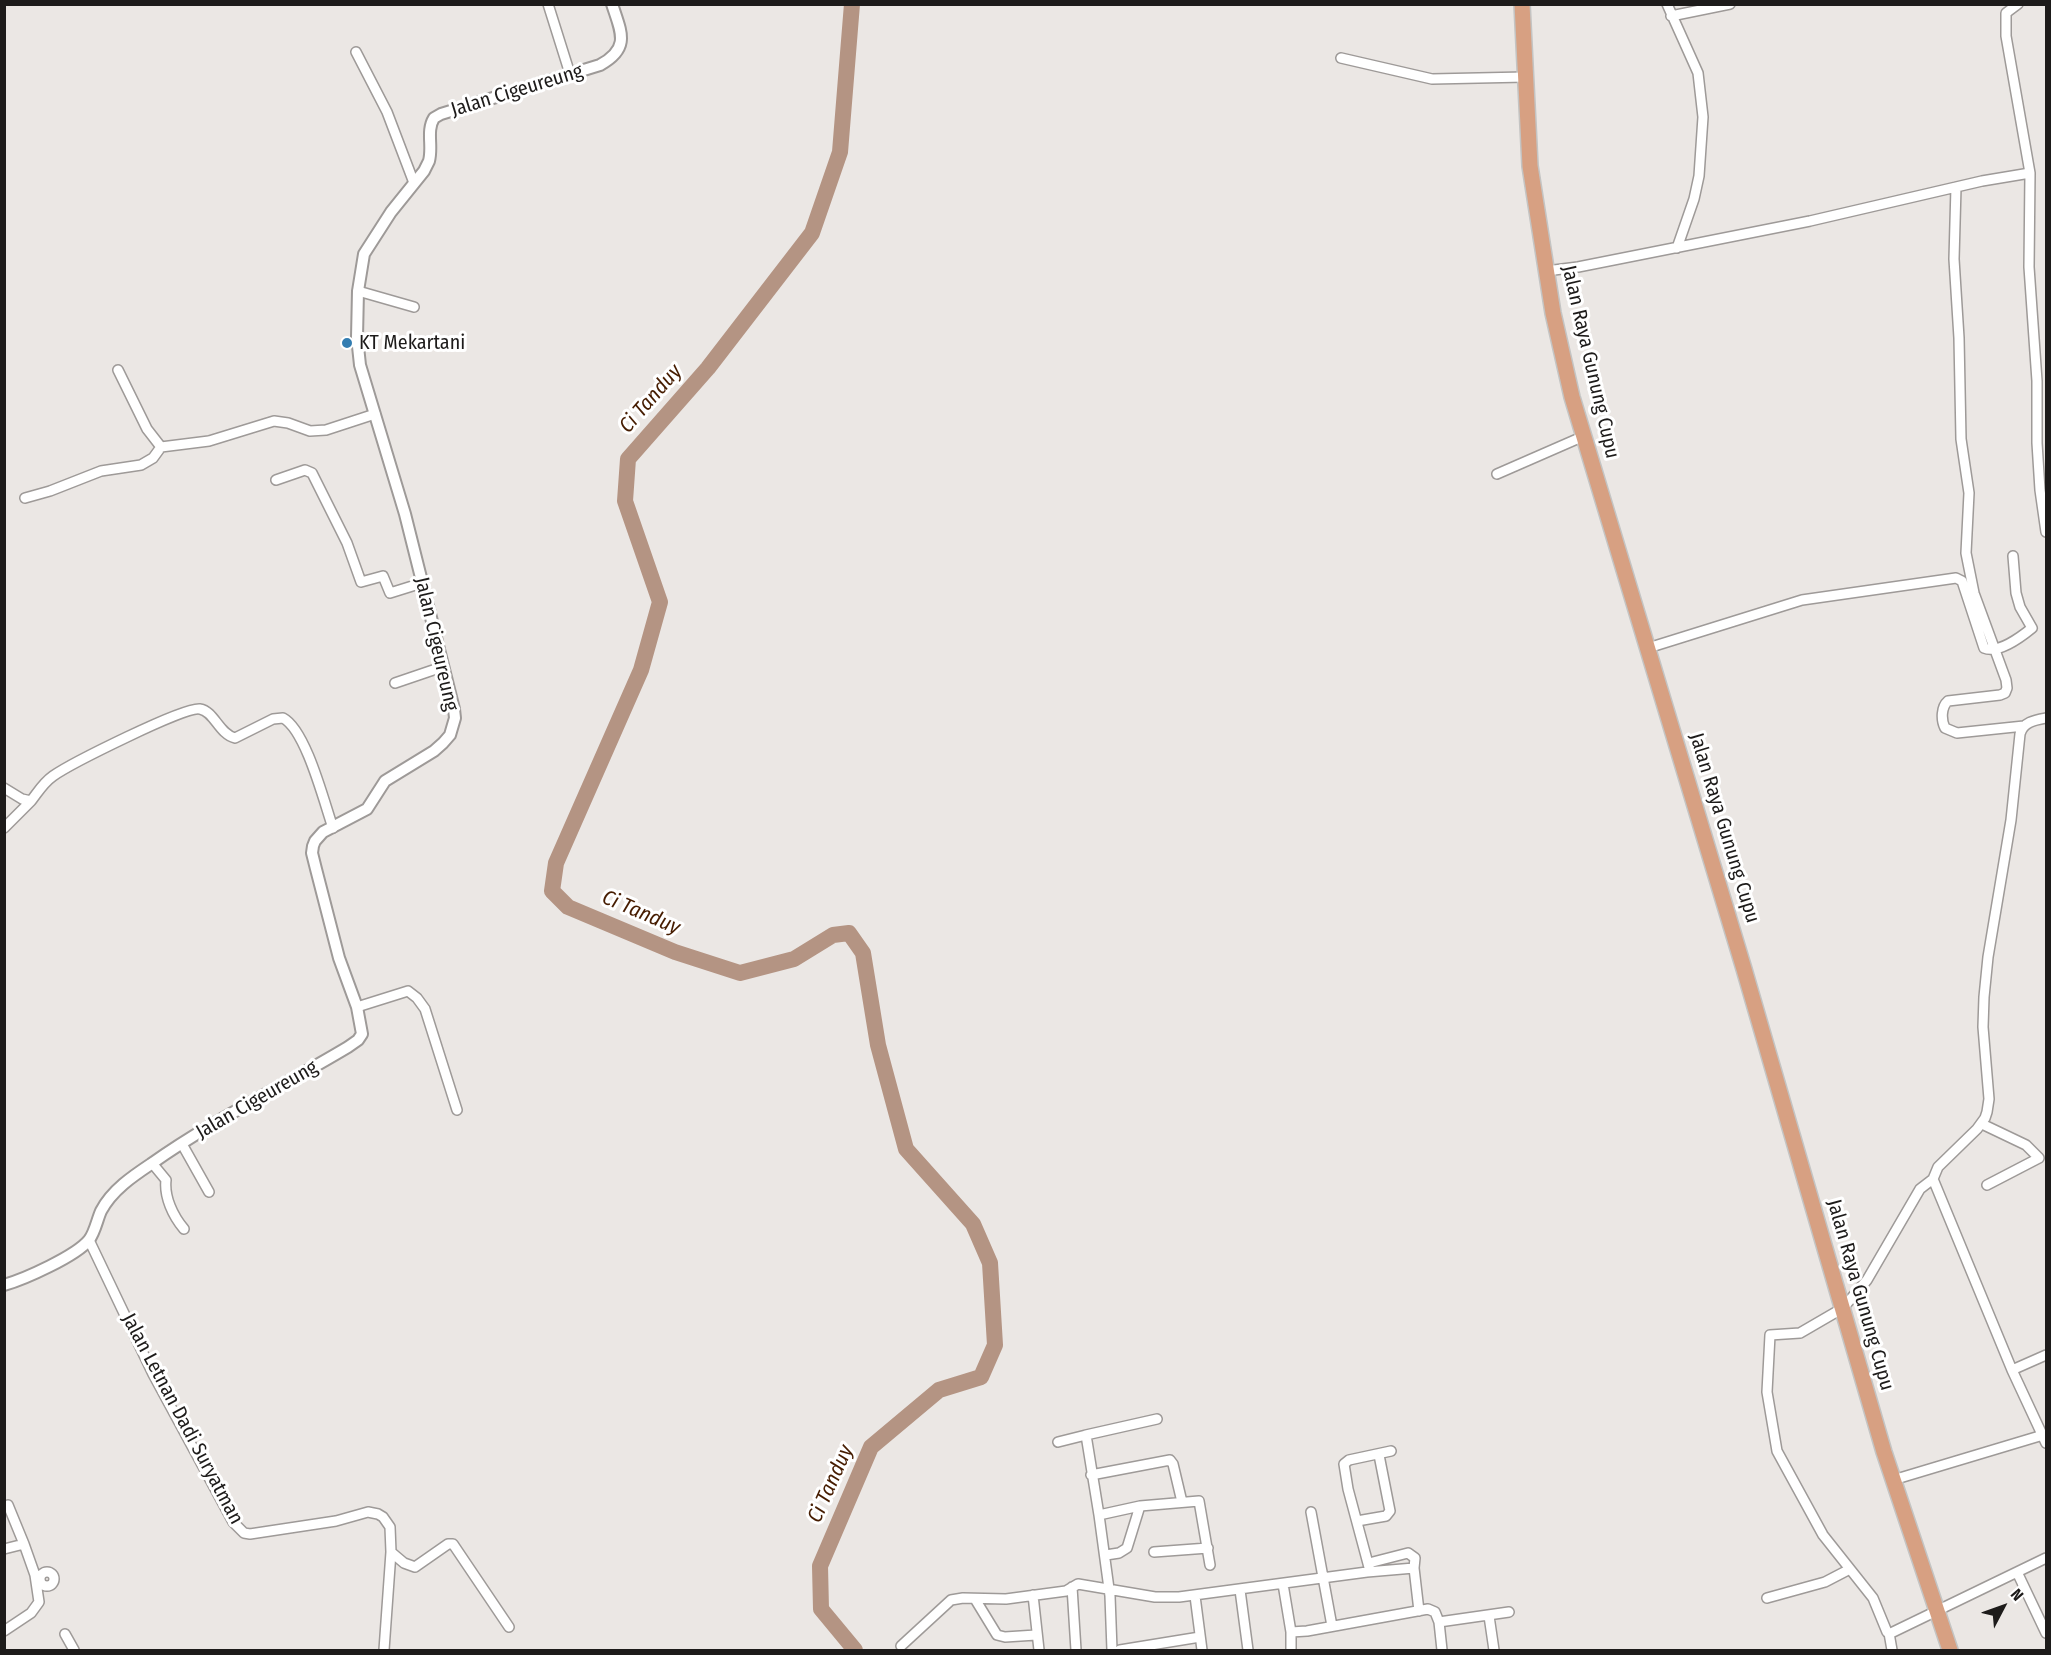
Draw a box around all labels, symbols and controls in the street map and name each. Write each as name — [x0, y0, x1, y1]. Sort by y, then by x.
street label: Jalan Cigeureung — [448, 60, 586, 122]
street label: Jalan Raya Gunung Cupu — [1556, 263, 1624, 461]
place label: KT Mekartani — [359, 331, 465, 355]
marker: KT Mekartani — [340, 336, 354, 350]
water label: Ci Tanduy — [614, 360, 688, 438]
street label: Jalan Cigeureung — [409, 575, 463, 713]
street label: Jalan Raya Gunung Cupu — [1684, 730, 1764, 926]
water label: Ci Tanduy — [598, 885, 684, 941]
street label: Jalan Cigeureung — [192, 1055, 322, 1145]
street label: Jalan Raya Gunung Cupu — [1821, 1197, 1899, 1393]
street label: Jalan Letnan Dadi Suryatman — [116, 1309, 248, 1529]
water label: Ci Tanduy — [803, 1441, 859, 1527]
north arrow — [1973, 1577, 2033, 1637]
text: N — [2007, 1585, 2027, 1605]

